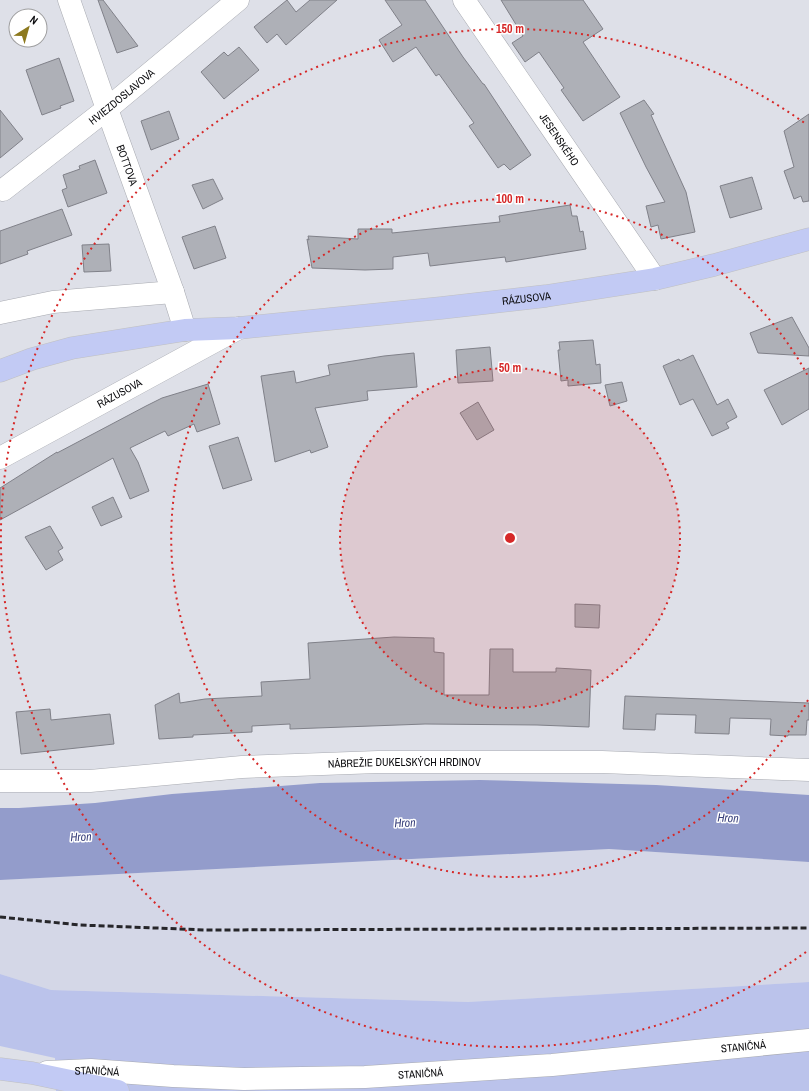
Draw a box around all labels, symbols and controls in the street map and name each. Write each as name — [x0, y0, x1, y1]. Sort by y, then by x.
north arrow — [8, 8, 48, 48]
text: N — [27, 12, 41, 28]
text: 150 m — [496, 21, 524, 37]
street label: HVIEZDOSLAVOVA — [86, 65, 158, 128]
street label: JESENSKÉHO — [537, 110, 582, 168]
street label: BOTTOVA — [113, 143, 141, 188]
text: 100 m — [496, 191, 524, 207]
street label: RÁZUSOVA — [501, 288, 553, 308]
text: 50 m — [499, 360, 521, 376]
street label: RÁZUSOVA — [95, 375, 145, 411]
centre of rings — [503, 531, 517, 545]
street label: NÁBREŽIE DUKELSKÝCH HRDINOV — [327, 755, 481, 771]
water label: Hron — [717, 809, 739, 827]
water label: Hron — [394, 815, 416, 831]
water label: Hron — [70, 829, 92, 845]
street label: STANIČNÁ — [720, 1037, 767, 1056]
street label: STANIČNÁ — [74, 1063, 121, 1079]
street label: STANIČNÁ — [398, 1065, 444, 1082]

